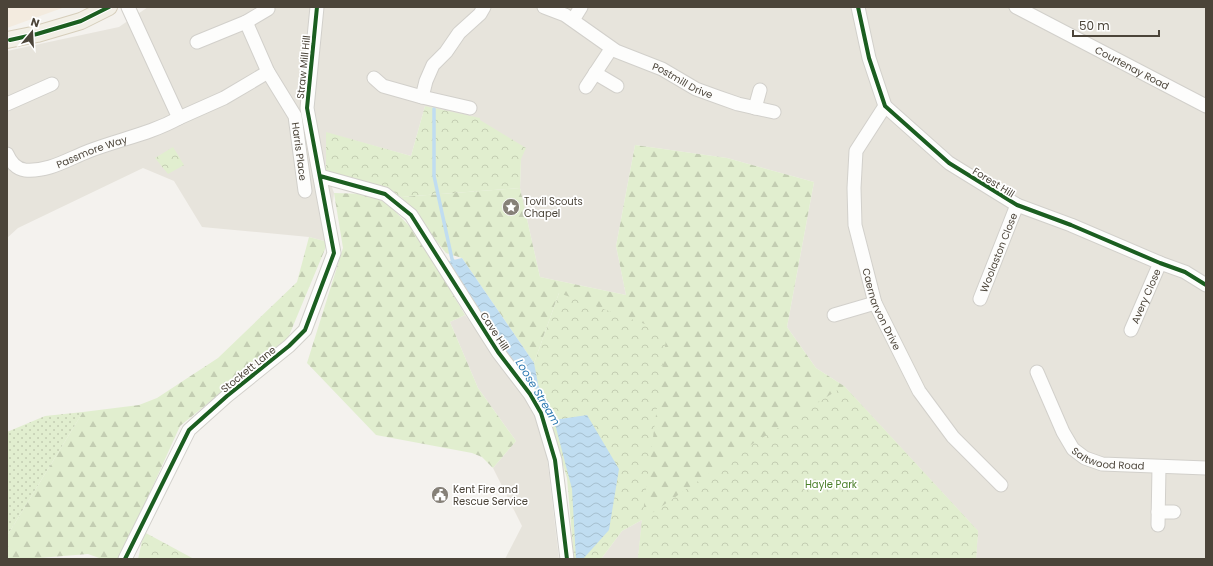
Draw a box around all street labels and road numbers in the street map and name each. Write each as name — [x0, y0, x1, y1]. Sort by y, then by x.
street label: Straw Mill Hill — [293, 35, 314, 100]
street label: Courtenay Road — [1092, 42, 1172, 93]
street label: Postmill Drive — [650, 59, 715, 103]
street label: Harris Place — [288, 121, 311, 182]
street label: Passmore Way — [54, 132, 129, 172]
street label: Forest Hill — [970, 164, 1018, 201]
street label: Woolaston Close — [976, 211, 1021, 295]
street label: Caernarvon Drive — [858, 266, 904, 353]
street label: Avery Close — [1128, 266, 1165, 326]
street label: Cave Hill — [477, 309, 513, 353]
street label: Stockett Lane — [218, 342, 279, 396]
street label: Saltwood Road — [1068, 444, 1145, 474]

